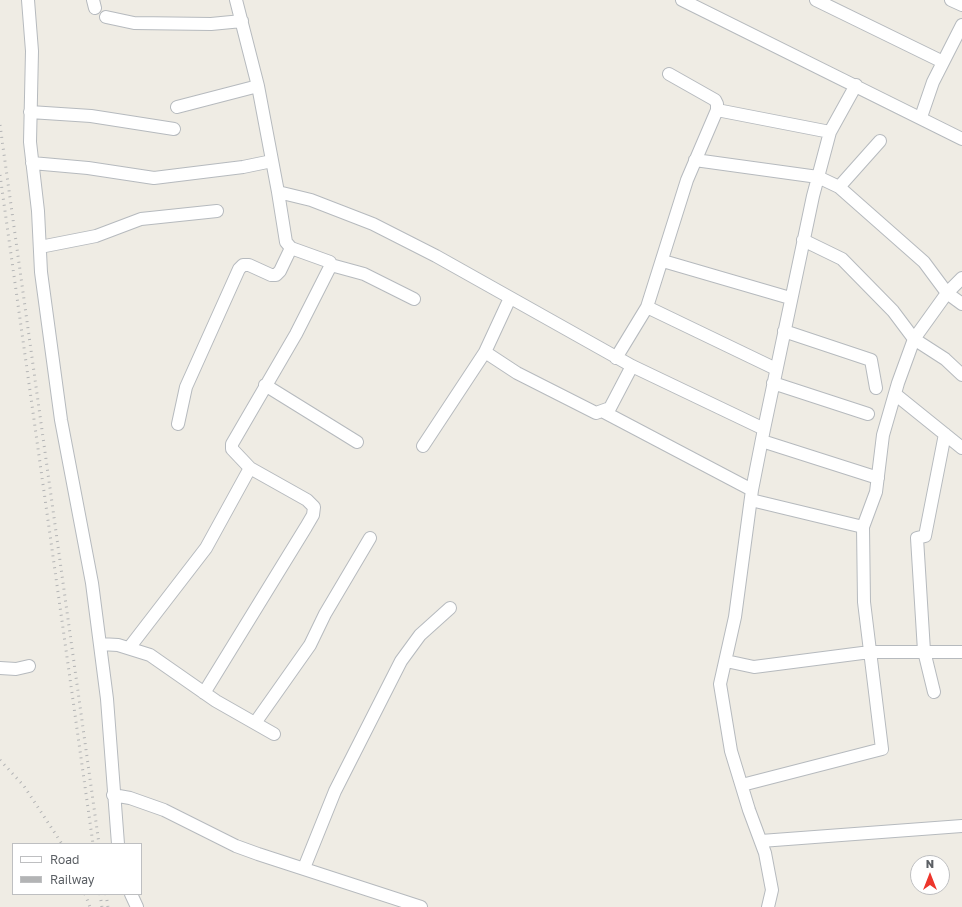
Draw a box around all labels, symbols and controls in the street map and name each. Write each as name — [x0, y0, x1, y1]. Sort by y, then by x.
legend — [12, 843, 142, 895]
text: Road — [50, 852, 79, 867]
north arrow — [910, 855, 950, 895]
text: N — [926, 857, 934, 870]
text: Railway — [50, 872, 95, 887]

